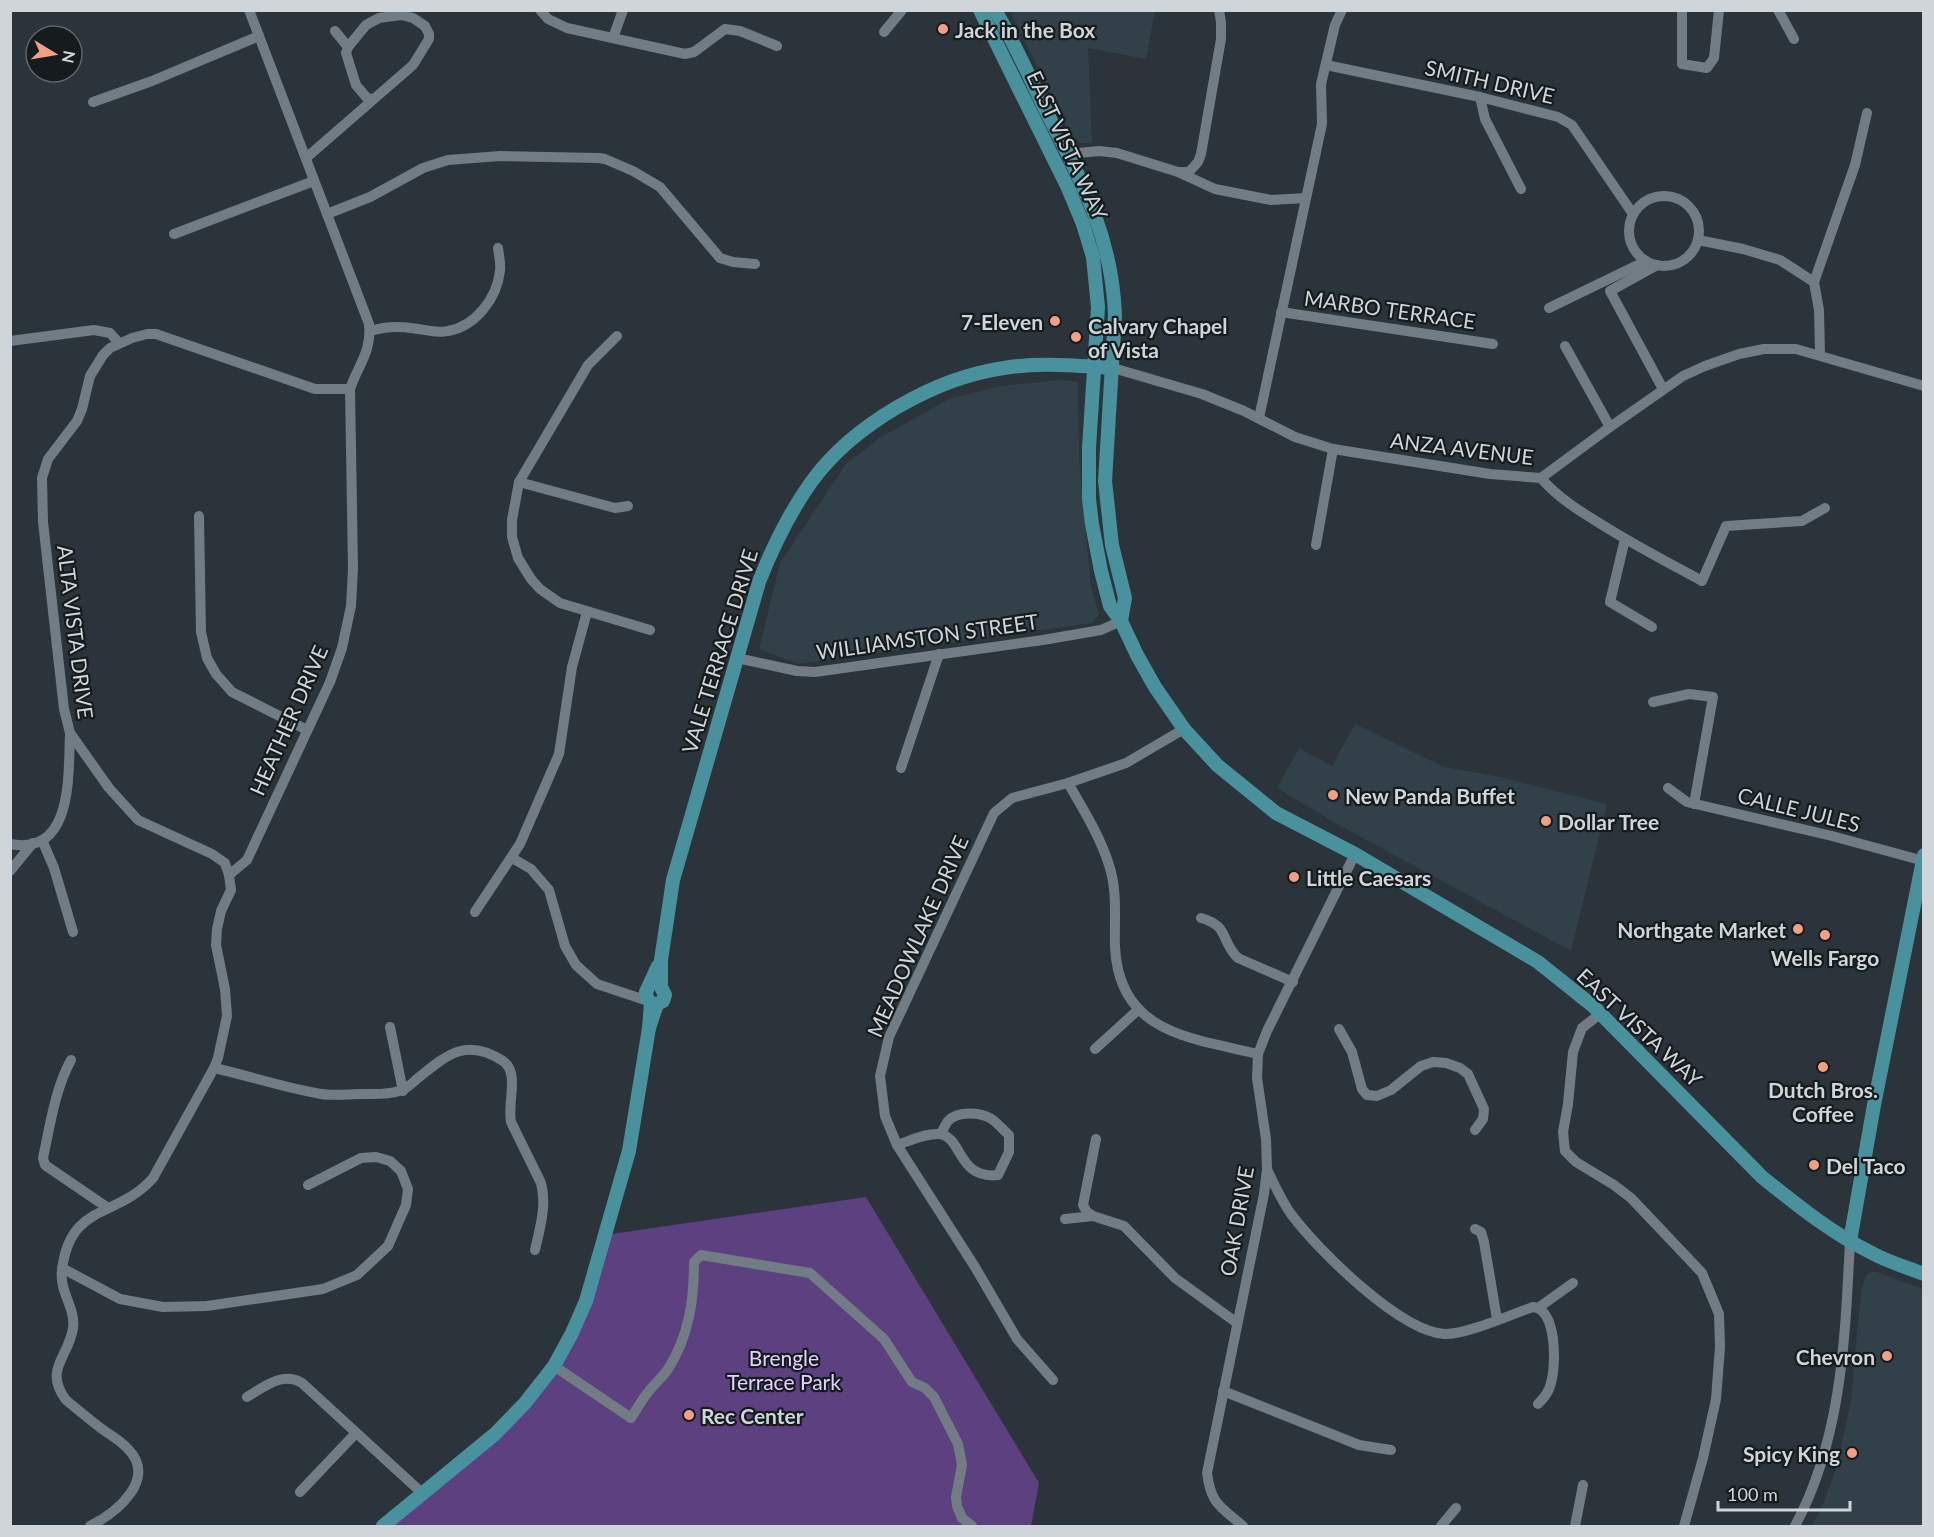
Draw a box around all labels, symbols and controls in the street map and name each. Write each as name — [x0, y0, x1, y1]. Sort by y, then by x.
place label: Jack in the Box — [955, 17, 1095, 42]
marker: Jack in the Box — [936, 22, 950, 36]
north arrow — [24, 24, 84, 84]
text: N — [59, 49, 80, 65]
street label: SMITH DRIVE — [1423, 54, 1557, 108]
street label: EAST VISTA WAY — [1022, 66, 1114, 224]
street label: MARBO TERRACE — [1303, 285, 1477, 333]
place label: 7-Eleven — [961, 309, 1043, 334]
place label: Calvary Chapel of Vista — [1088, 313, 1228, 362]
marker: 7-Eleven — [1048, 314, 1062, 328]
marker: Calvary Chapel of Vista — [1069, 330, 1083, 344]
street label: ANZA AVENUE — [1389, 427, 1535, 469]
street label: ALTA VISTA DRIVE — [53, 544, 99, 720]
street label: VALE TERRACE DRIVE — [676, 546, 762, 756]
street label: WILLIAMSTON STREET — [814, 608, 1040, 664]
street label: HEATHER DRIVE — [244, 641, 332, 799]
street label: CALLE JULES — [1735, 782, 1863, 836]
place label: New Panda Buffet — [1345, 783, 1515, 808]
marker: New Panda Buffet — [1326, 788, 1340, 802]
place label: Dollar Tree — [1558, 809, 1659, 834]
marker: Dollar Tree — [1539, 814, 1553, 828]
street label: MEADOWLAKE DRIVE — [861, 831, 973, 1041]
place label: Little Caesars — [1306, 865, 1431, 890]
marker: Little Caesars — [1287, 870, 1301, 884]
place label: Northgate Market — [1617, 917, 1786, 942]
marker: Northgate Market — [1791, 922, 1805, 936]
marker: Wells Fargo — [1818, 928, 1832, 942]
place label: Wells Fargo — [1771, 945, 1879, 970]
street label: EAST VISTA WAY — [1572, 963, 1708, 1092]
marker: Dutch Bros. Coffee — [1816, 1060, 1830, 1074]
place label: Dutch Bros. Coffee — [1768, 1077, 1878, 1126]
place label: Del Taco — [1826, 1153, 1906, 1178]
marker: Del Taco — [1807, 1158, 1821, 1172]
street label: OAK DRIVE — [1214, 1164, 1258, 1278]
place label: Chevron — [1796, 1344, 1875, 1369]
park label: Brengle Terrace Park — [727, 1345, 841, 1394]
marker: Chevron — [1880, 1349, 1894, 1363]
place label: Rec Center — [701, 1403, 804, 1428]
marker: Rec Center — [682, 1408, 696, 1422]
place label: Spicy King — [1743, 1441, 1840, 1466]
marker: Spicy King — [1845, 1446, 1859, 1460]
scale bar — [1718, 1474, 1850, 1512]
text: 100 m — [1727, 1483, 1778, 1505]

